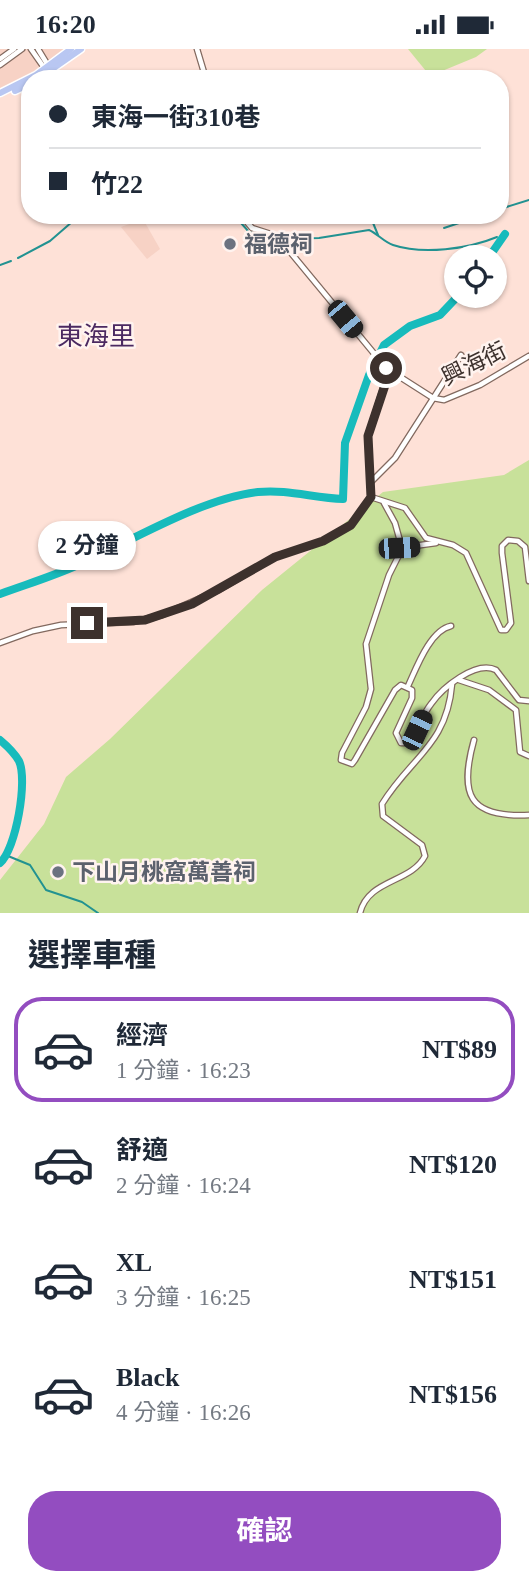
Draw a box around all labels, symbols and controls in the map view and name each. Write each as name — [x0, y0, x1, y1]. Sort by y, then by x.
text: 16:20 — [35, 10, 96, 39]
text: 東海一街310巷 — [91, 103, 260, 132]
text: 竹22 — [91, 170, 143, 199]
place label: 福德祠 — [244, 232, 313, 257]
marker: 福德祠 — [222, 236, 238, 252]
map controls — [444, 245, 507, 308]
button: locate — [444, 245, 507, 308]
car — [324, 296, 367, 342]
district label: 東海里 — [57, 322, 135, 351]
street label: 興海街 — [438, 338, 510, 390]
route start — [370, 352, 402, 384]
callout: 2 分鐘 — [38, 521, 136, 571]
text: 2 分鐘 — [55, 533, 119, 558]
car — [378, 536, 421, 560]
route end — [71, 607, 103, 639]
car — [399, 707, 436, 753]
place label: 下山月桃窩萬善祠 — [72, 860, 256, 885]
marker: 下山月桃窩萬善祠 — [50, 864, 66, 880]
text: 選擇車種 — [28, 937, 156, 973]
icon: car — [32, 1018, 95, 1081]
text: 經濟 — [116, 1021, 168, 1050]
text: NT$89 — [422, 1035, 497, 1064]
text: 1 分鐘 · 16:23 — [116, 1058, 251, 1083]
icon: car — [32, 1133, 95, 1196]
text: 舒適 — [116, 1136, 168, 1165]
text: NT$120 — [409, 1150, 497, 1179]
text: 2 分鐘 · 16:24 — [116, 1173, 251, 1198]
icon: car — [32, 1248, 95, 1311]
text: XL — [116, 1248, 152, 1277]
text: NT$151 — [409, 1265, 497, 1294]
text: 3 分鐘 · 16:25 — [116, 1285, 251, 1310]
icon: car — [32, 1363, 95, 1426]
text: Black — [116, 1363, 180, 1392]
text: NT$156 — [409, 1380, 497, 1409]
text: 4 分鐘 · 16:26 — [116, 1400, 251, 1425]
button: 確認 — [28, 1491, 501, 1571]

